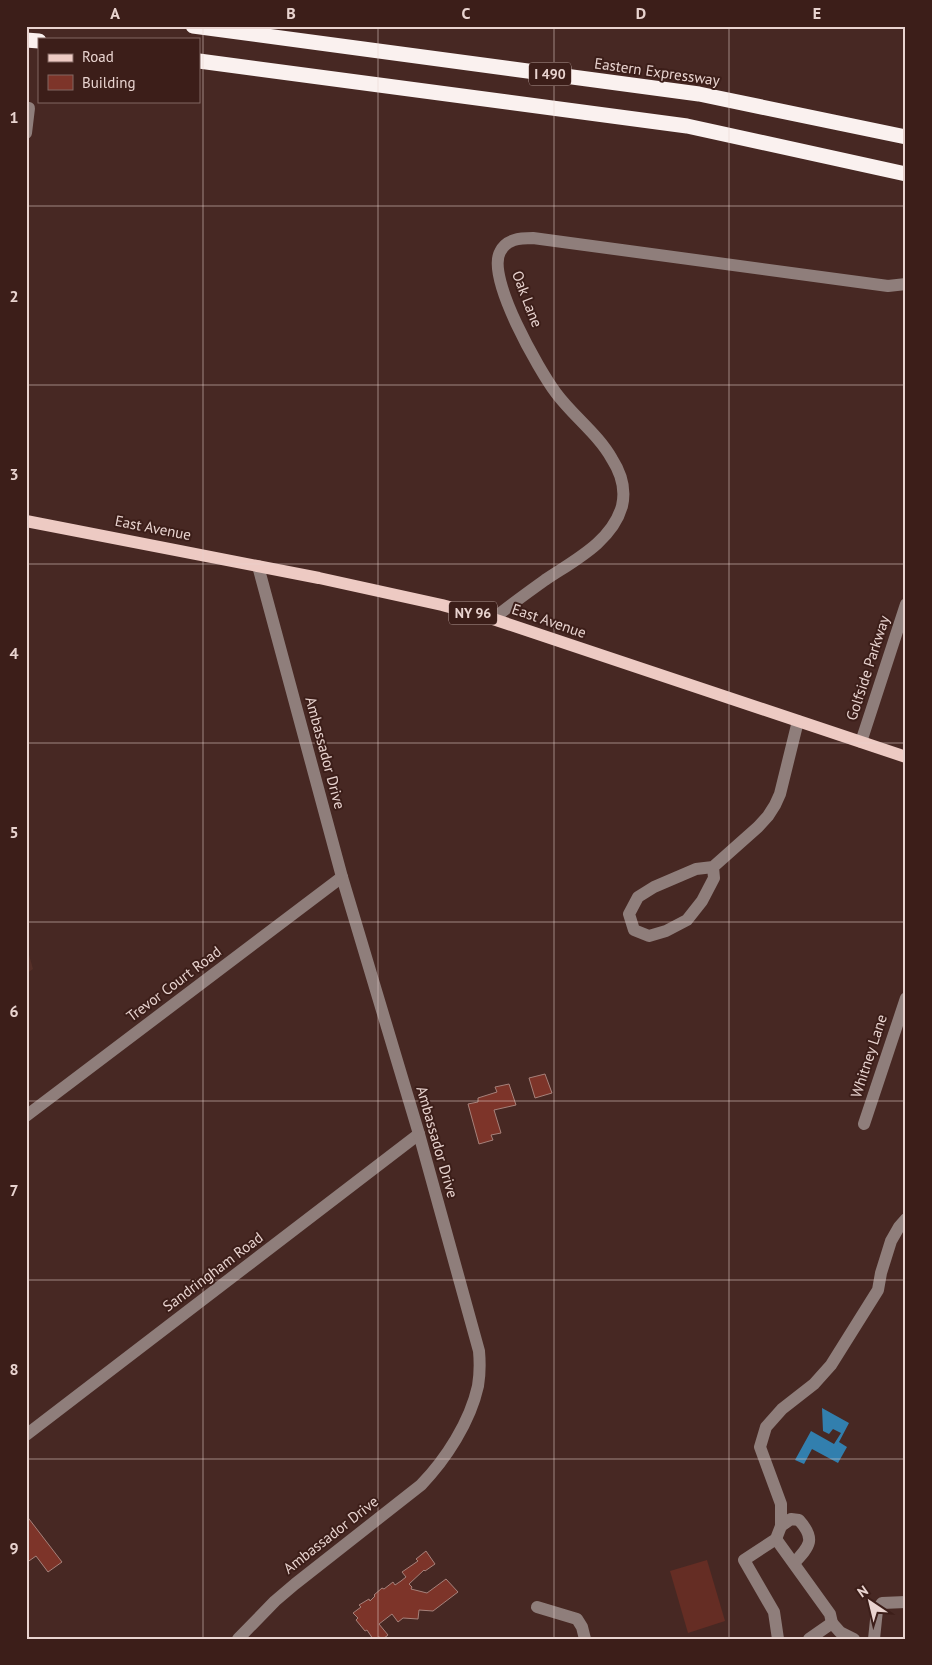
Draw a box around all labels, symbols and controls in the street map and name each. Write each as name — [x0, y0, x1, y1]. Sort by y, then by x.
text: A — [110, 3, 120, 23]
text: B — [286, 3, 296, 23]
text: C — [462, 3, 471, 23]
text: D — [636, 3, 646, 23]
text: E — [813, 3, 821, 23]
legend — [38, 38, 200, 102]
text: Road — [82, 47, 114, 66]
street label: Eastern Expressway — [593, 53, 721, 90]
road number: I 490 — [529, 62, 571, 86]
text: Building — [82, 73, 136, 92]
text: 1 — [9, 107, 19, 127]
street label: Oak Lane — [508, 268, 547, 330]
text: 2 — [9, 286, 19, 306]
text: 3 — [9, 464, 19, 484]
street label: East Avenue — [113, 511, 193, 544]
street label: East Avenue — [510, 599, 589, 642]
road number: NY 96 — [449, 602, 497, 624]
street label: Golfside Parkway — [842, 613, 893, 723]
text: 4 — [9, 643, 19, 663]
street label: Ambassador Drive — [301, 695, 350, 811]
text: 5 — [9, 822, 19, 842]
street label: Trevor Court Road — [122, 942, 225, 1025]
text: 6 — [9, 1001, 19, 1021]
street label: Whitney Lane — [846, 1012, 891, 1100]
street label: Ambassador Drive — [412, 1084, 463, 1200]
text: 7 — [9, 1180, 19, 1200]
street label: Sandringham Road — [159, 1228, 267, 1315]
text: 8 — [9, 1359, 19, 1379]
street label: Ambassador Drive — [279, 1492, 382, 1578]
text: 9 — [9, 1538, 19, 1558]
north arrow — [844, 1578, 894, 1628]
text: N — [854, 1581, 871, 1601]

